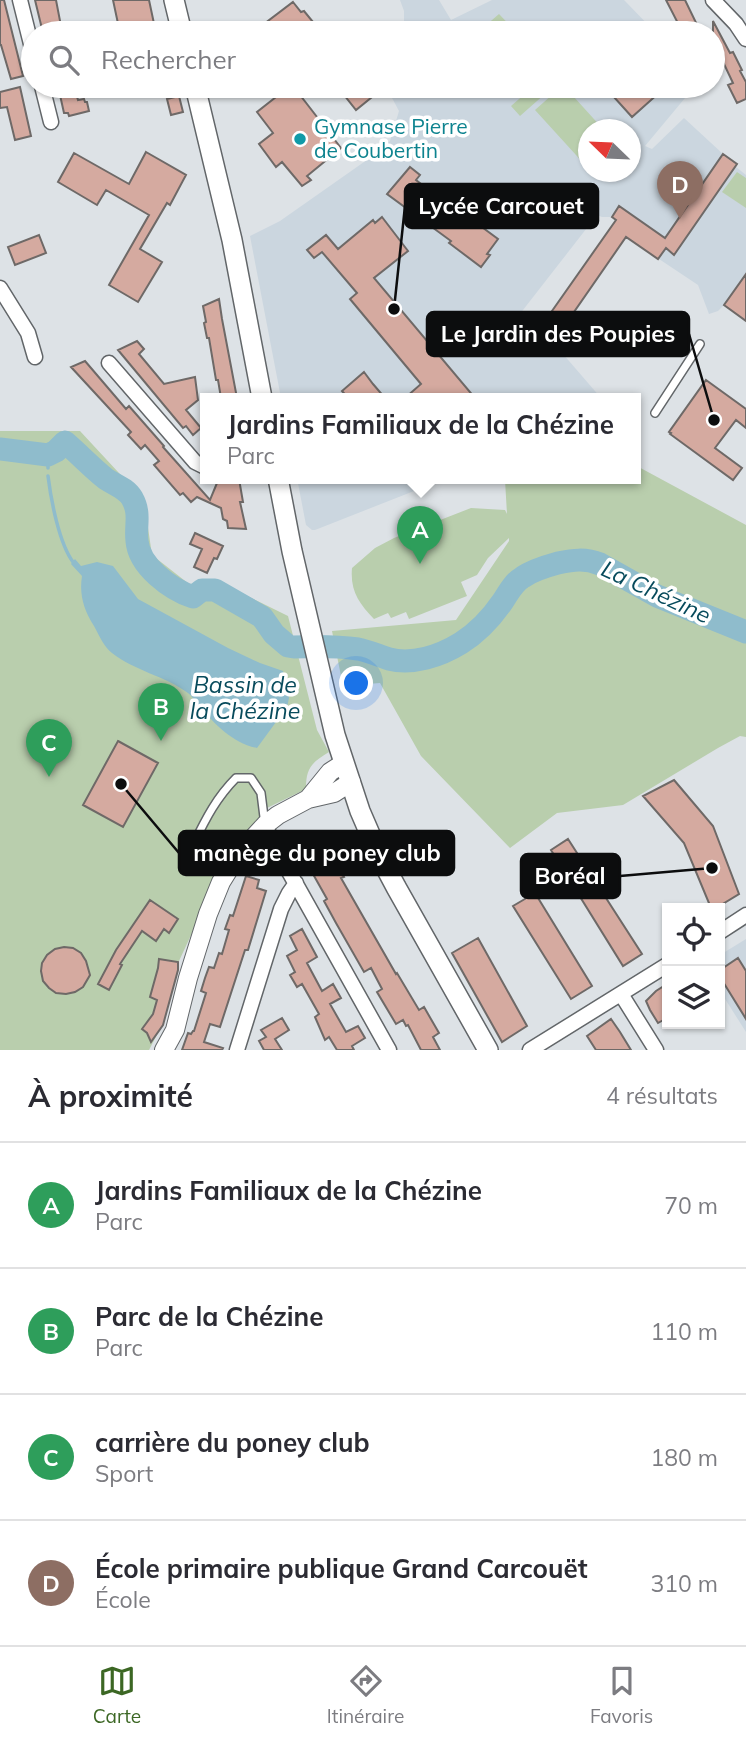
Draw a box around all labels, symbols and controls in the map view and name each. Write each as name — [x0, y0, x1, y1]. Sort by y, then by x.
search box — [21, 21, 725, 98]
icon: search — [45, 41, 83, 79]
text: Rechercher — [101, 43, 236, 76]
place label: Gymnase Pierre de Coubertin — [314, 113, 468, 163]
north arrow — [578, 119, 641, 182]
marker: Gymnase Pierre de Coubertin — [292, 131, 308, 147]
pin: D — [657, 161, 703, 219]
callout: Lycée Carcouet — [405, 184, 598, 228]
text: Lycée Carcouet — [418, 191, 584, 220]
callout: Le Jardin des Poupies — [427, 312, 689, 356]
text: Le Jardin des Poupies — [441, 319, 675, 348]
popup — [200, 393, 641, 484]
text: Jardins Familiaux de la Chézine — [227, 408, 614, 441]
text: Parc — [227, 441, 275, 470]
pin: A — [397, 506, 443, 564]
water label: La Chézine — [597, 554, 716, 630]
your location — [339, 666, 373, 700]
water label: Bassin de la Chézine — [190, 670, 300, 725]
pin: B — [138, 683, 184, 741]
pin: C — [26, 719, 72, 777]
callout: manège du poney club — [179, 831, 454, 875]
text: manège du poney club — [193, 838, 441, 867]
callout: Boréal — [521, 854, 620, 898]
text: Boréal — [534, 861, 606, 890]
map controls — [662, 903, 725, 1029]
button: locate — [662, 903, 725, 966]
button: layers — [662, 966, 725, 1029]
text: À proximité — [28, 1077, 193, 1115]
text: 4 résultats — [606, 1081, 718, 1110]
text: Jardins Familiaux de la Chézine — [95, 1174, 482, 1207]
text: A — [42, 1191, 60, 1220]
text: 70 m — [664, 1191, 718, 1220]
text: Parc — [95, 1207, 143, 1236]
text: Parc de la Chézine — [95, 1300, 324, 1333]
text: B — [43, 1317, 59, 1346]
text: 110 m — [650, 1317, 718, 1346]
text: Parc — [95, 1333, 143, 1362]
text: carrière du poney club — [95, 1426, 370, 1459]
text: C — [43, 1443, 59, 1472]
text: 180 m — [650, 1443, 718, 1472]
text: Sport — [95, 1459, 153, 1488]
text: École primaire publique Grand Carcouët — [95, 1552, 588, 1585]
text: D — [42, 1569, 60, 1598]
text: 310 m — [650, 1569, 718, 1598]
text: École — [95, 1585, 151, 1614]
tab: Carte — [93, 1662, 141, 1728]
tab: Itinéraire — [327, 1662, 404, 1728]
tab: Favoris — [590, 1662, 653, 1728]

